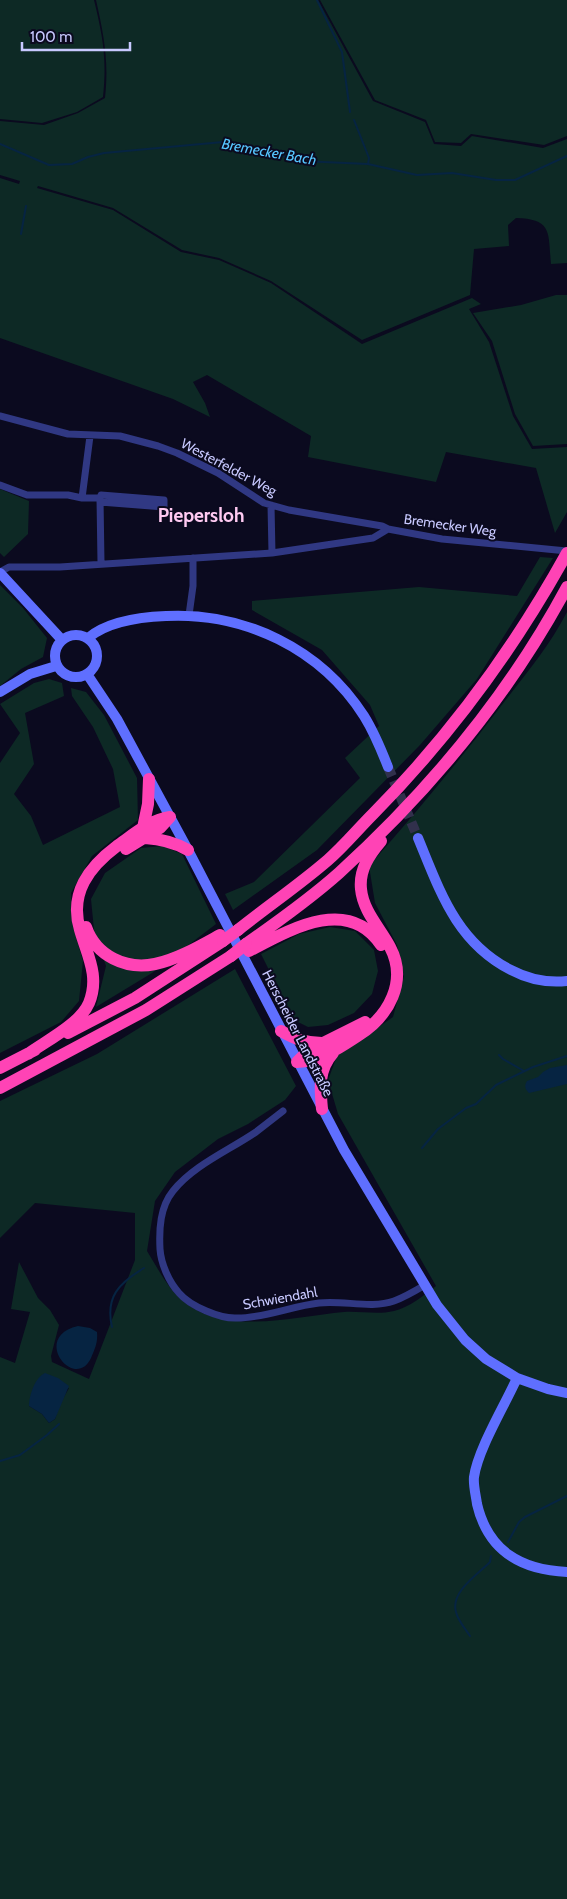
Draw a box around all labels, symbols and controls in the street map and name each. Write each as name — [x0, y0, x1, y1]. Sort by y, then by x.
scale bar — [22, 20, 130, 52]
text: 100 m — [30, 28, 72, 46]
water label: Bremecker Bach — [220, 135, 318, 169]
street label: Westerfelder Weg — [178, 434, 281, 500]
district label: Piepersloh — [158, 504, 244, 527]
street label: Bremecker Weg — [403, 510, 498, 541]
street label: Herscheider Landstraße — [258, 967, 338, 1099]
street label: Schwiendahl — [241, 1282, 319, 1313]

